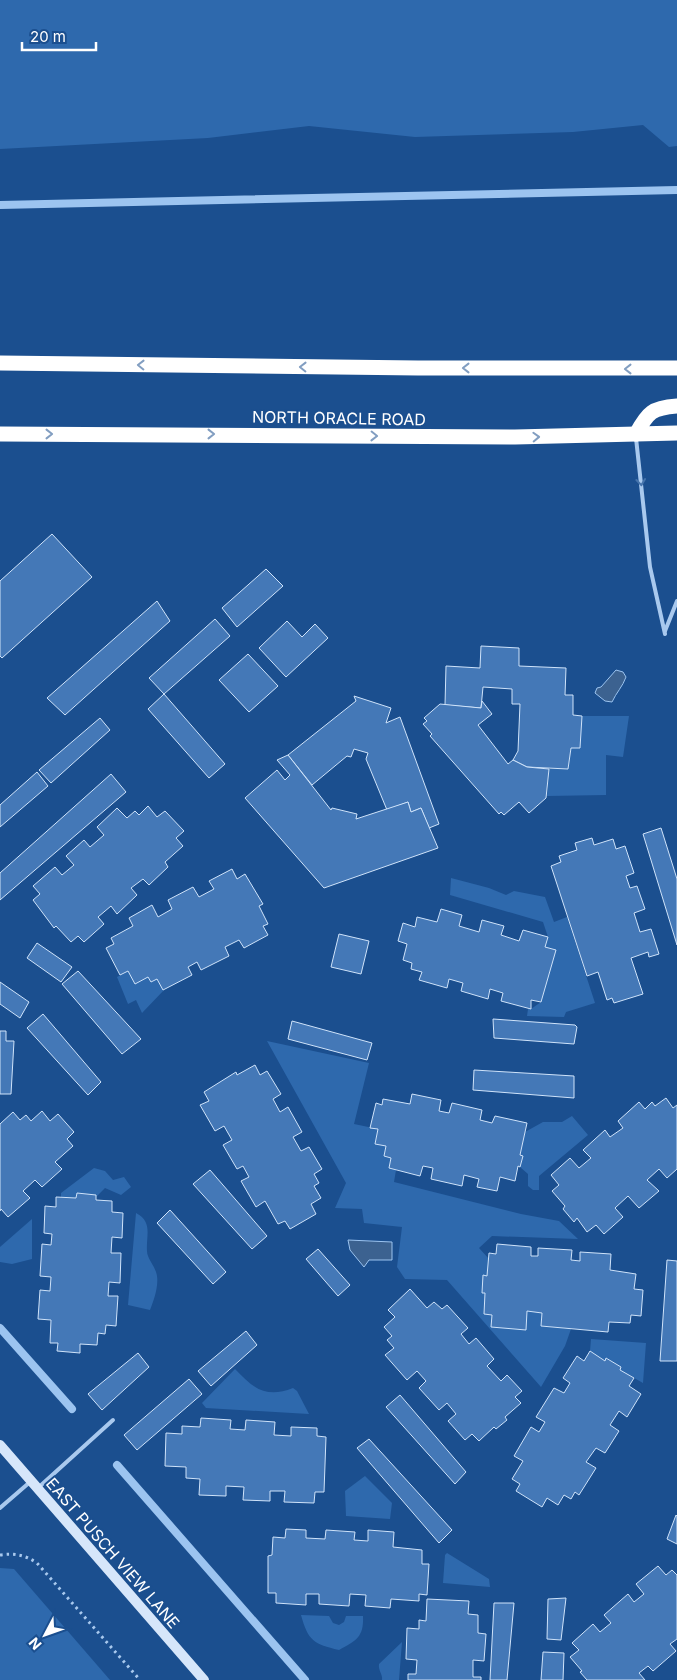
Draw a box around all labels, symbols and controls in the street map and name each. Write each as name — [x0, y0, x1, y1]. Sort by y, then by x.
scale bar — [22, 20, 96, 52]
text: 20 m — [30, 27, 66, 46]
one-way arrow — [137, 360, 144, 370]
one-way arrow — [299, 362, 307, 372]
one-way arrow — [462, 363, 470, 373]
one-way arrow — [624, 364, 632, 374]
street label: NORTH ORACLE ROAD — [252, 406, 426, 430]
one-way arrow — [45, 429, 53, 439]
one-way arrow — [208, 429, 215, 439]
one-way arrow — [370, 430, 378, 441]
one-way arrow — [532, 431, 540, 442]
one-way arrow — [635, 479, 646, 487]
street label: EAST PUSCH VIEW LANE — [42, 1474, 184, 1632]
north arrow — [20, 1610, 70, 1660]
text: N — [25, 1634, 45, 1653]

